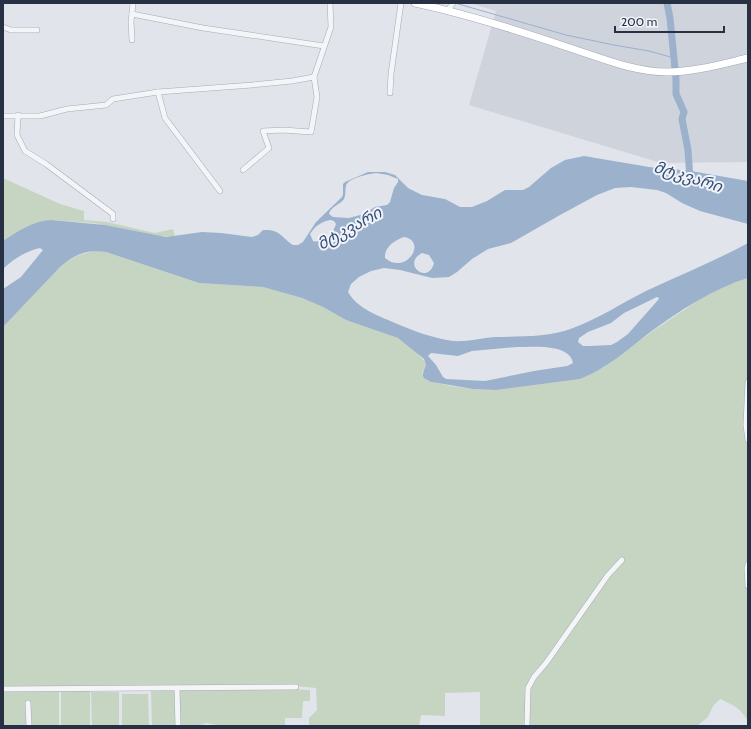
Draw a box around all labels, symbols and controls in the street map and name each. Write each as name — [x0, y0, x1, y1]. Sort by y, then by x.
scale bar — [615, 8, 724, 34]
text: 200 m — [621, 14, 657, 29]
water label: მტკვარი — [651, 157, 725, 196]
water label: მტკვარი — [314, 203, 385, 254]

